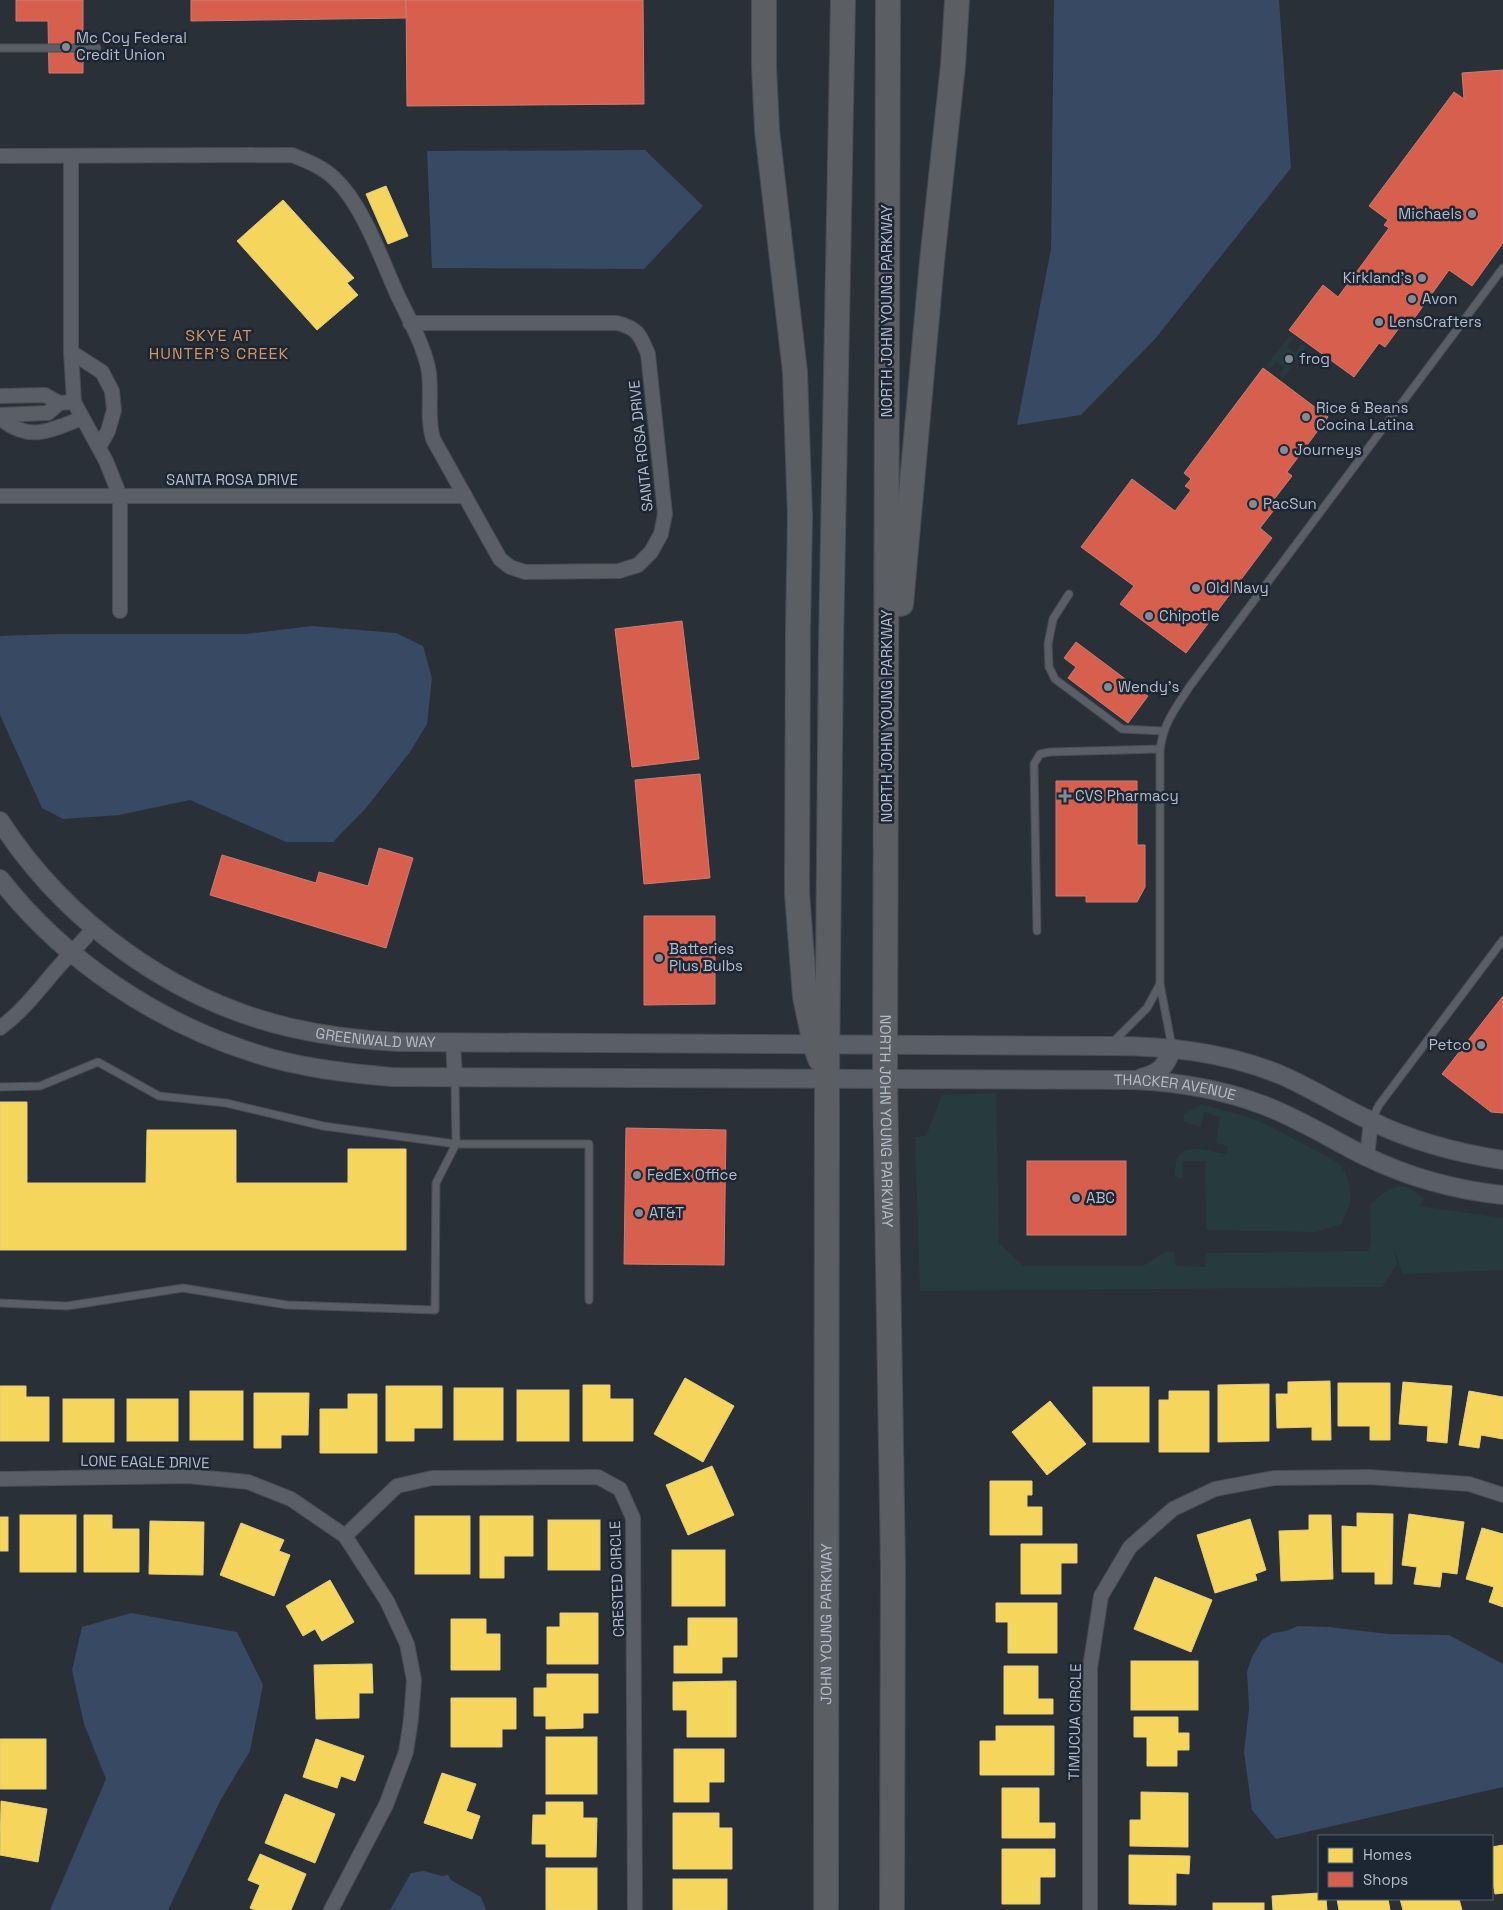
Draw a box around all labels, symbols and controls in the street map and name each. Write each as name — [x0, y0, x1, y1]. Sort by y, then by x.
place label: Mc Coy Federal Credit Union — [76, 28, 187, 64]
marker: Mc Coy Federal Credit Union — [60, 41, 72, 53]
place label: Michaels — [1398, 204, 1462, 223]
street label: NORTH JOHN YOUNG PARKWAY — [877, 205, 896, 417]
marker: Michaels — [1466, 208, 1478, 220]
place label: Kirkland's — [1343, 268, 1412, 287]
marker: Kirkland's — [1416, 272, 1428, 284]
place label: Avon — [1422, 289, 1457, 308]
marker: Avon — [1406, 293, 1418, 305]
place label: LensCrafters — [1389, 312, 1482, 331]
marker: LensCrafters — [1373, 316, 1385, 328]
district label: SKYE AT HUNTER'S CREEK — [149, 325, 289, 364]
place label: frog — [1299, 349, 1330, 368]
marker: frog — [1283, 353, 1295, 365]
street label: SANTA ROSA DRIVE — [624, 379, 657, 513]
place label: Rice & Beans Cocina Latina — [1316, 398, 1414, 434]
marker: Rice & Beans Cocina Latina — [1300, 411, 1312, 423]
place label: Journeys — [1294, 440, 1362, 459]
marker: Journeys — [1278, 444, 1290, 456]
street label: SANTA ROSA DRIVE — [166, 470, 298, 489]
place label: PacSun — [1263, 494, 1317, 513]
marker: PacSun — [1247, 498, 1259, 510]
place label: Old Navy — [1206, 578, 1269, 597]
marker: Old Navy — [1190, 582, 1202, 594]
place label: Chipotle — [1159, 606, 1220, 625]
street label: NORTH JOHN YOUNG PARKWAY — [877, 610, 896, 822]
marker: Chipotle — [1143, 610, 1155, 622]
place label: Wendy's — [1118, 677, 1180, 696]
marker: Wendy's — [1102, 681, 1114, 693]
place label: CVS Pharmacy — [1075, 786, 1179, 805]
marker: CVS Pharmacy — [1059, 790, 1071, 802]
place label: Batteries Plus Bulbs — [669, 939, 743, 975]
marker: Batteries Plus Bulbs — [653, 952, 665, 964]
street label: NORTH JOHN YOUNG PARKWAY — [876, 1014, 897, 1228]
street label: GREENWALD WAY — [314, 1023, 436, 1051]
place label: Petco — [1429, 1035, 1471, 1054]
marker: Petco — [1475, 1039, 1487, 1051]
street label: THACKER AVENUE — [1114, 1070, 1238, 1104]
place label: FedEx Office — [647, 1165, 738, 1184]
marker: FedEx Office — [631, 1169, 643, 1181]
place label: ABC — [1086, 1188, 1115, 1207]
marker: ABC — [1070, 1192, 1082, 1204]
place label: AT&T — [649, 1203, 684, 1222]
marker: AT&T — [633, 1207, 645, 1219]
street label: LONE EAGLE DRIVE — [80, 1451, 210, 1472]
street label: CRESTED CIRCLE — [605, 1521, 628, 1638]
street label: JOHN YOUNG PARKWAY — [816, 1543, 835, 1705]
street label: TIMUCUA CIRCLE — [1064, 1663, 1085, 1781]
legend — [1318, 1835, 1493, 1900]
text: Homes — [1363, 1845, 1412, 1864]
text: Shops — [1363, 1870, 1408, 1889]

